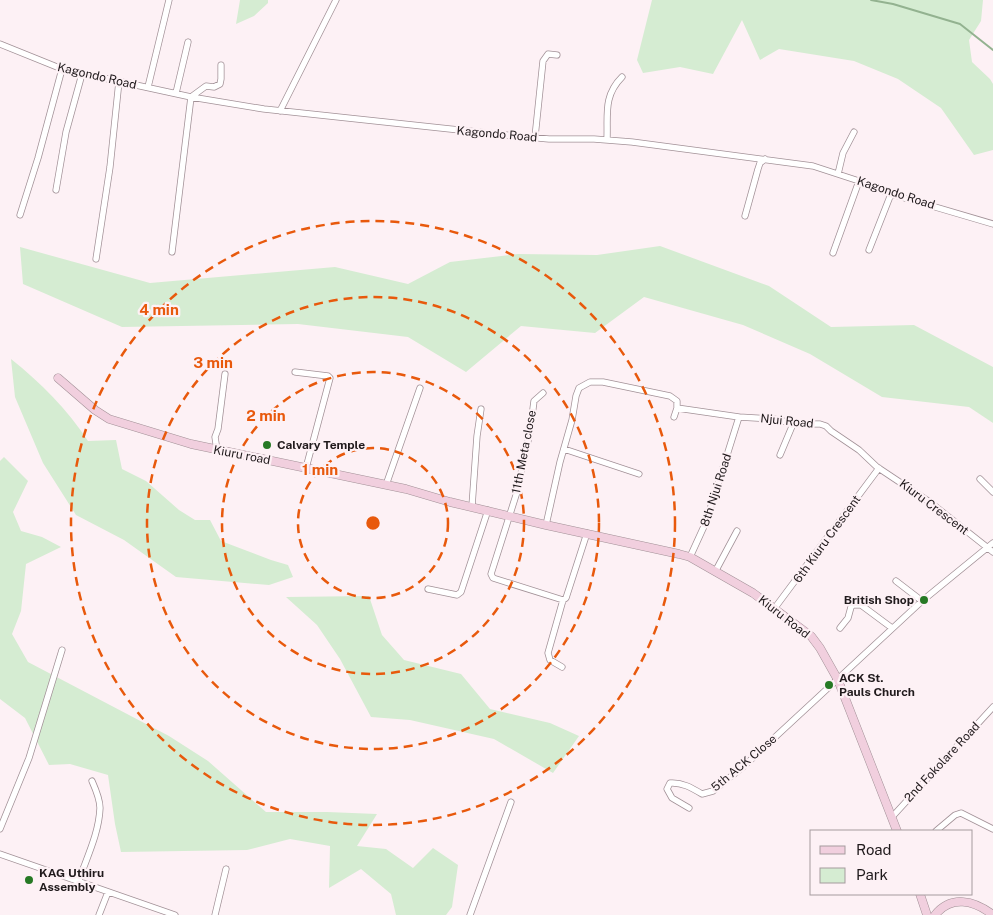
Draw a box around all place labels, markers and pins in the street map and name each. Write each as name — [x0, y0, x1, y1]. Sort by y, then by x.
place label: Calvary Temple — [277, 438, 365, 452]
marker: Calvary Temple — [261, 439, 273, 451]
centre of rings — [364, 514, 382, 532]
place label: British Shop — [844, 593, 914, 607]
marker: British Shop — [918, 594, 930, 606]
place label: ACK St. Pauls Church — [839, 671, 915, 699]
marker: ACK St. Pauls Church — [823, 679, 835, 691]
place label: KAG Uthiru Assembly — [39, 866, 104, 894]
marker: KAG Uthiru Assembly — [23, 874, 35, 886]

